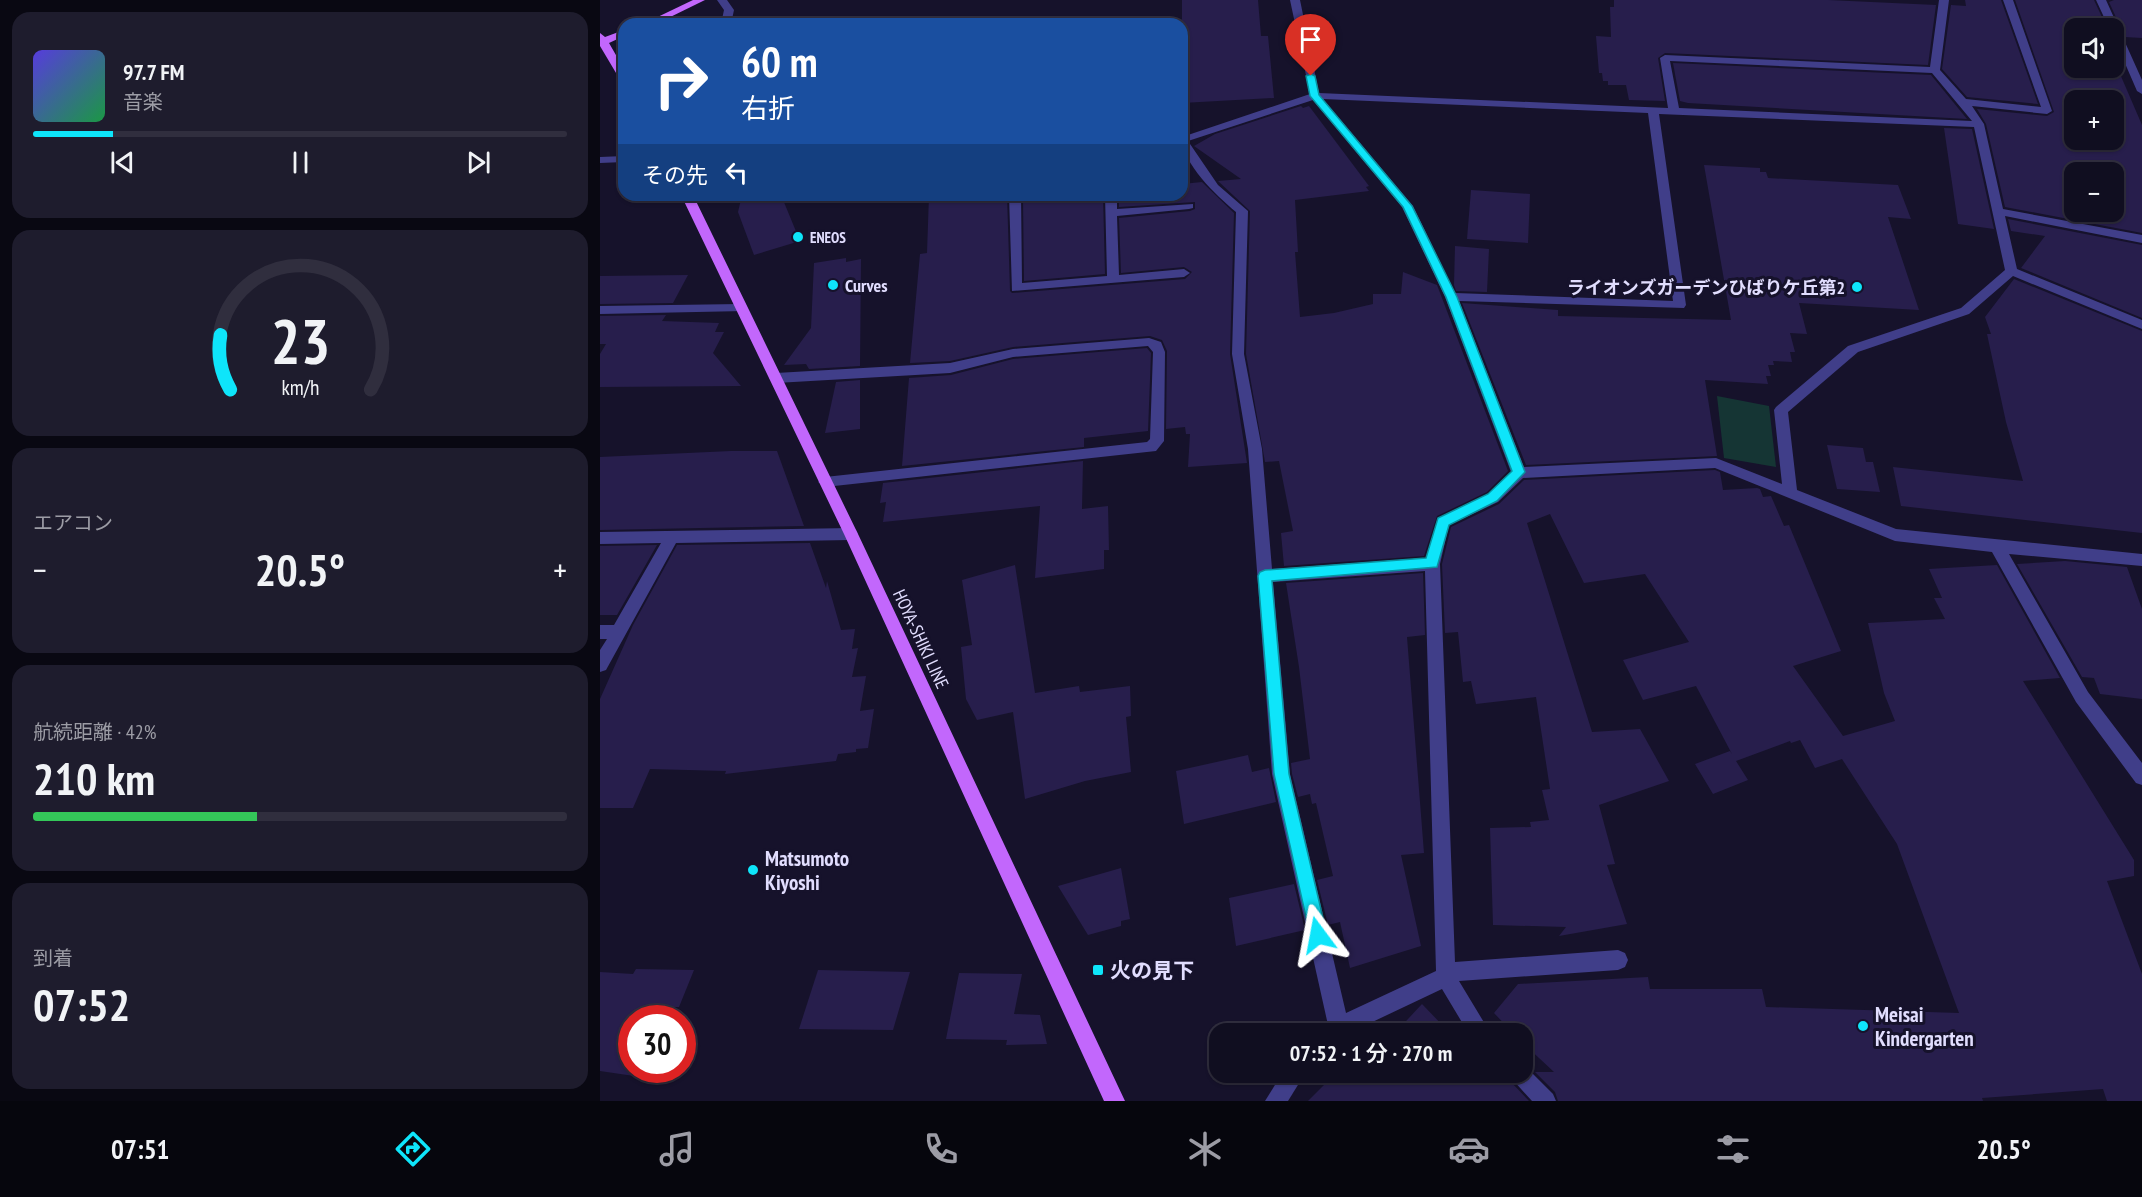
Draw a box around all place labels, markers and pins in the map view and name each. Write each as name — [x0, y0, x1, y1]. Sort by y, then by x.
pin — [1285, 14, 1336, 76]
place label: ENEOS — [810, 228, 846, 247]
marker: ENEOS — [791, 230, 805, 244]
place label: Curves — [845, 274, 887, 297]
place label: ライオンズガーデンひばりケ丘第2 — [1567, 276, 1845, 299]
marker: Curves — [826, 278, 840, 292]
marker: ライオンズガーデンひばりケ丘第2 — [1850, 280, 1864, 294]
place label: Matsumoto Kiyoshi — [765, 845, 849, 896]
marker: Matsumoto Kiyoshi — [746, 863, 760, 877]
place label: 火の見下 — [1110, 957, 1194, 984]
marker: 火の見下 — [1091, 963, 1105, 977]
place label: Meisai Kindergarten — [1875, 1001, 1974, 1052]
marker: Meisai Kindergarten — [1856, 1019, 1870, 1033]

